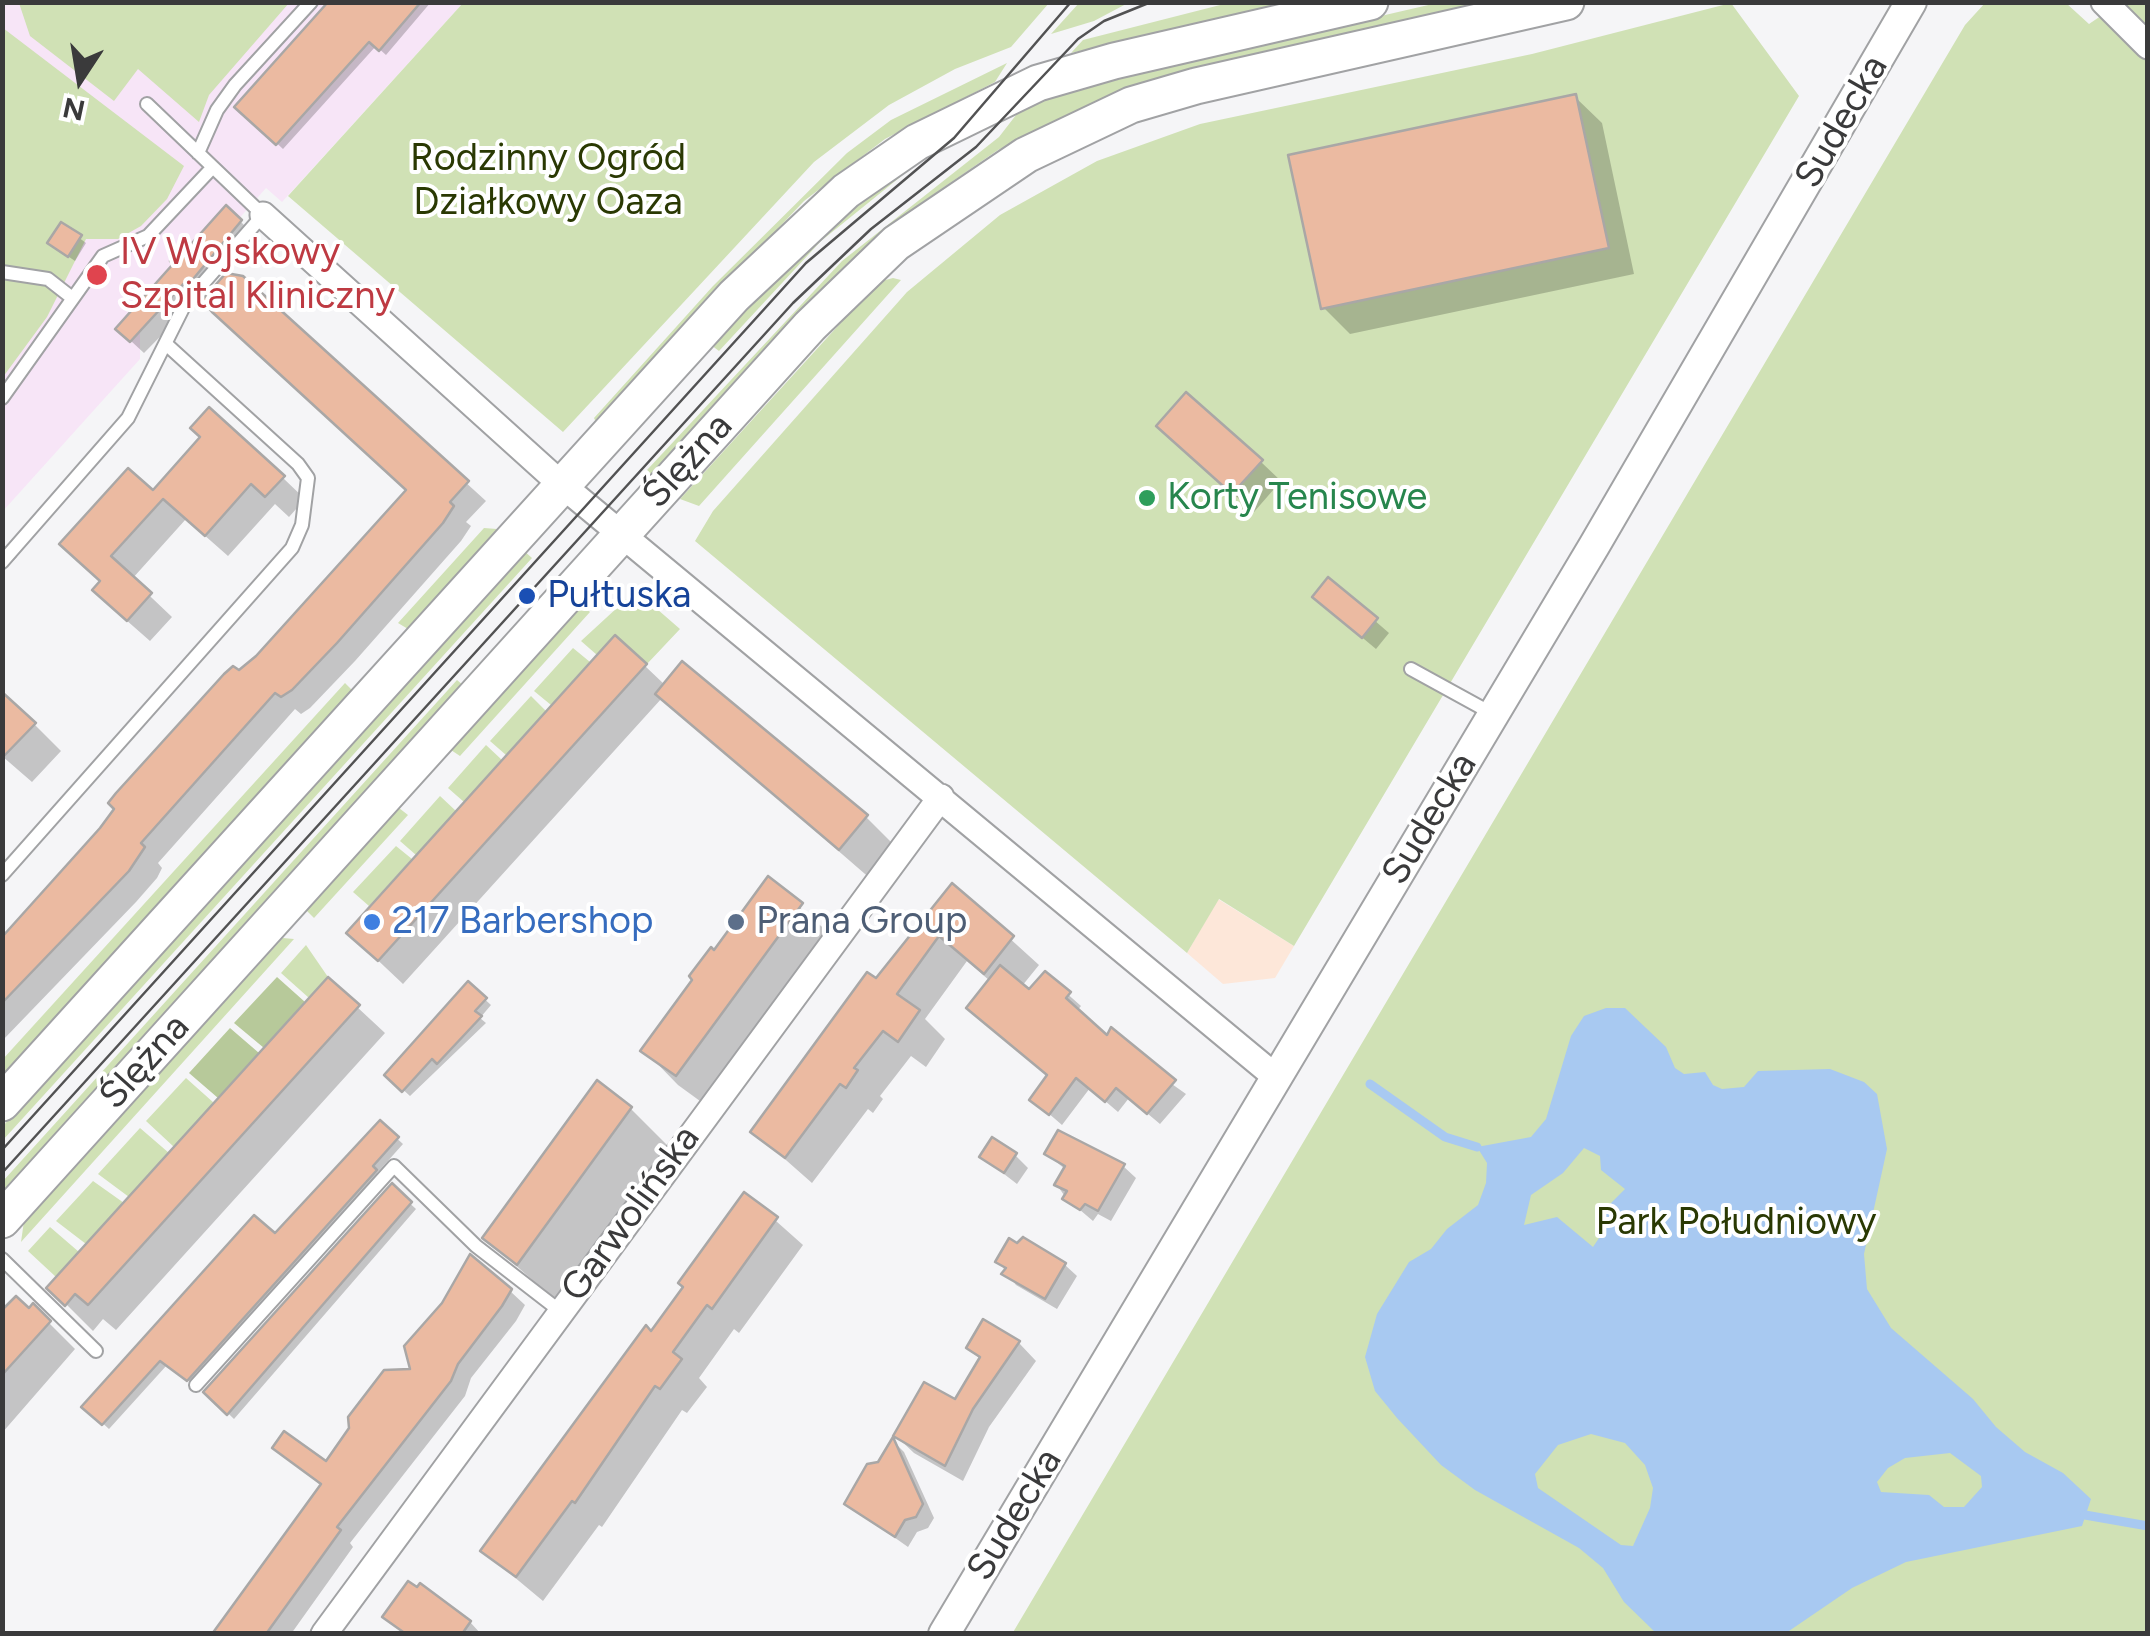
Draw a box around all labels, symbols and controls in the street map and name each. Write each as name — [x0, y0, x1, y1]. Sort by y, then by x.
north arrow — [30, 30, 130, 130]
street label: Sudecka — [1786, 48, 1898, 196]
text: N — [60, 90, 88, 128]
park label: Rodzinny Ogród Działkowy Oaza — [410, 136, 686, 225]
place label: IV Wojskowy Szpital Kliniczny — [120, 230, 395, 320]
marker: IV Wojskowy Szpital Kliniczny — [84, 262, 110, 288]
street label: Ślężna — [634, 404, 742, 518]
place label: Korty Tenisowe — [1167, 475, 1427, 521]
marker: Korty Tenisowe — [1136, 487, 1158, 509]
place label: Pułtuska — [547, 573, 691, 619]
marker: Pułtuska — [516, 585, 538, 607]
street label: Sudecka — [1373, 745, 1487, 893]
place label: 217 Barbershop — [392, 899, 653, 945]
place label: Prana Group — [756, 899, 967, 945]
marker: 217 Barbershop — [361, 911, 383, 933]
marker: Prana Group — [725, 911, 747, 933]
street label: Ślężna — [91, 1005, 199, 1119]
street label: Garwolińska — [552, 1117, 710, 1311]
park label: Park Południowy — [1596, 1200, 1876, 1246]
street label: Sudecka — [958, 1441, 1072, 1589]

